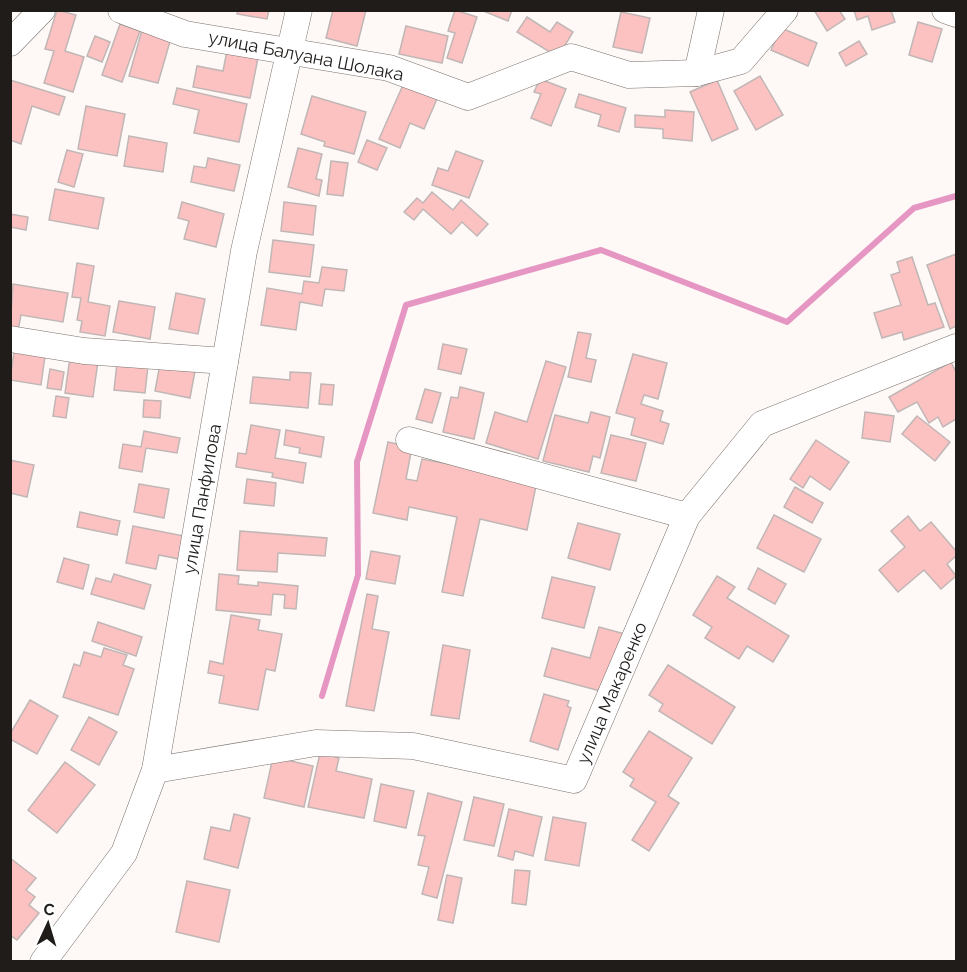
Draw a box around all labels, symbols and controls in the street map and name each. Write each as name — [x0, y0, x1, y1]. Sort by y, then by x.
street label: улица Балуана Шолака — [207, 26, 406, 85]
street label: улица Панфилова — [178, 422, 225, 576]
street label: улица Макаренко — [572, 619, 651, 767]
north arrow — [18, 894, 78, 954]
text: С — [43, 900, 55, 919]

